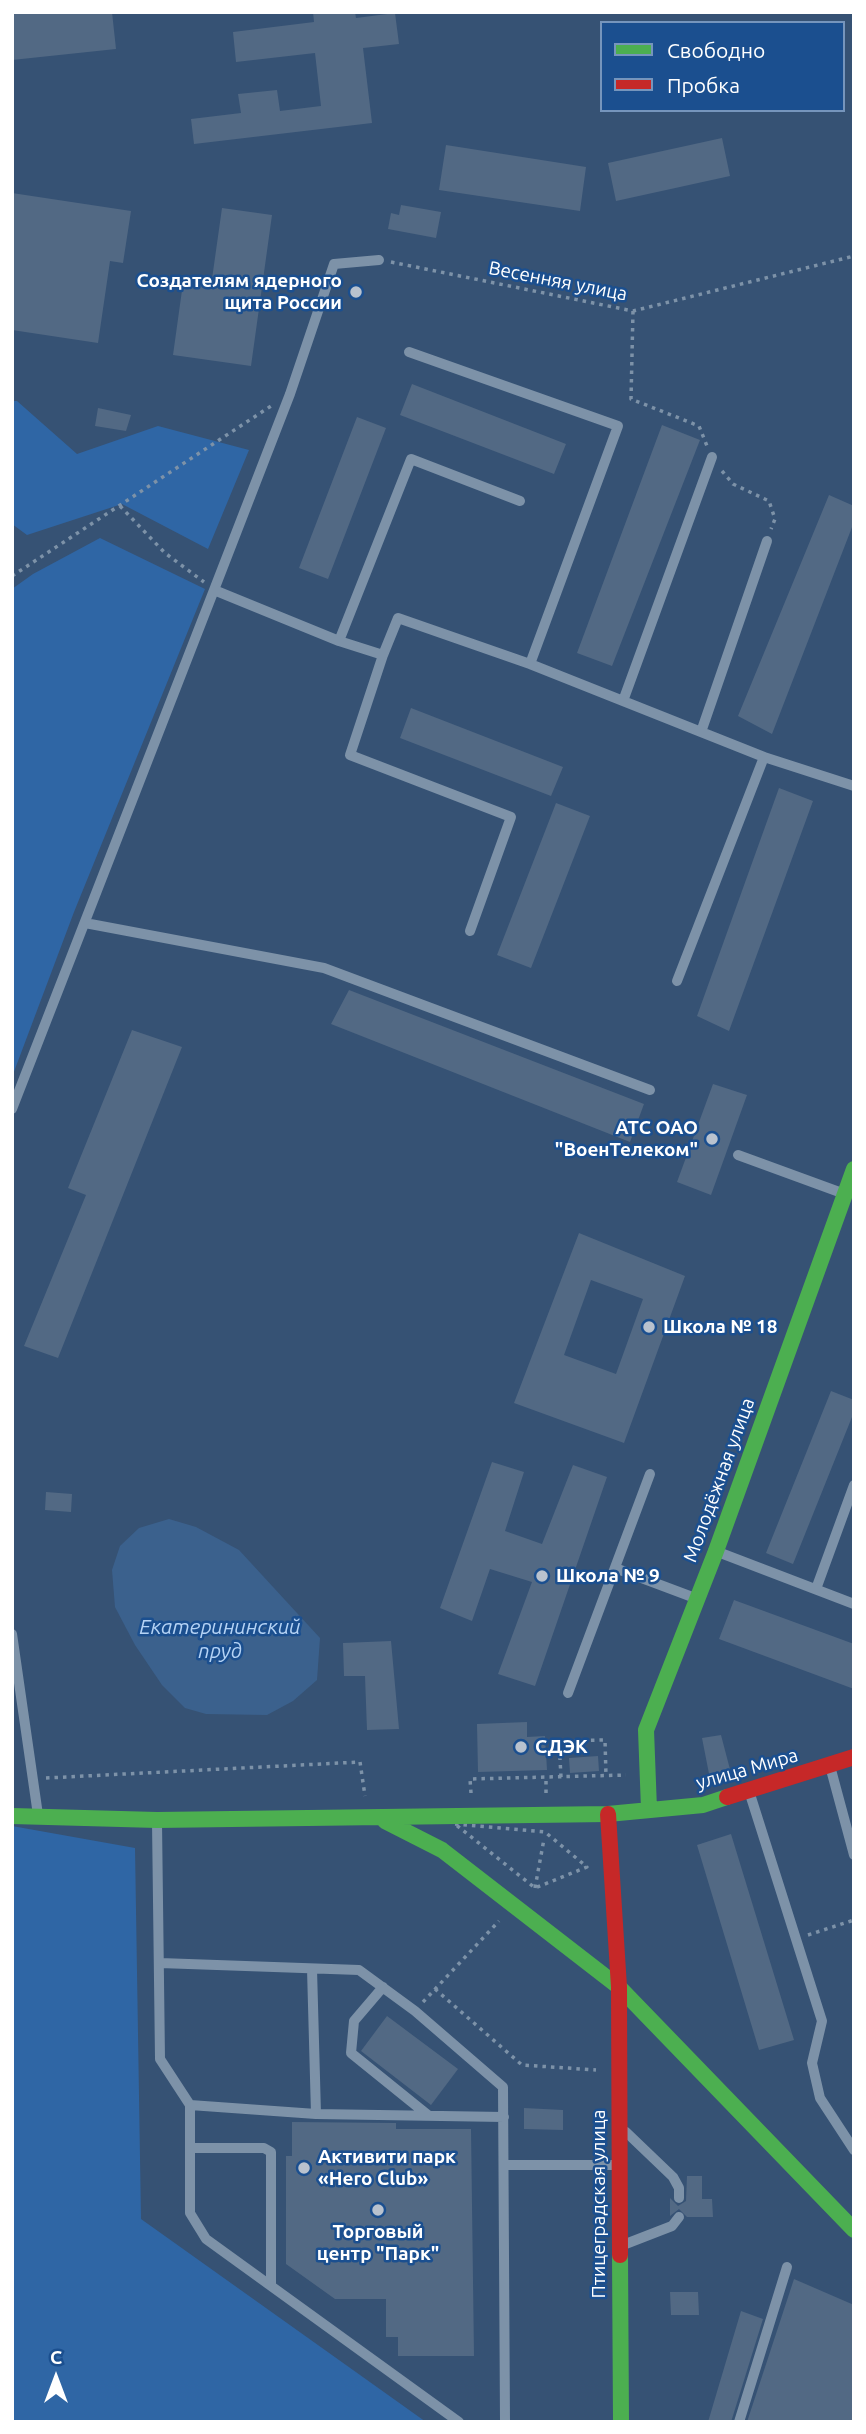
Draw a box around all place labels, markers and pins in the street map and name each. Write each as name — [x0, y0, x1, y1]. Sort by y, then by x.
place label: Создателям ядерного щита России — [136, 270, 342, 314]
marker: Создателям ядерного щита России — [348, 284, 364, 300]
place label: АТС ОАО "ВоенТелеком" — [555, 1117, 698, 1161]
marker: АТС ОАО "ВоенТелеком" — [704, 1131, 720, 1147]
place label: Школа № 18 — [663, 1316, 777, 1338]
marker: Школа № 18 — [641, 1319, 657, 1335]
place label: Школа № 9 — [556, 1565, 660, 1587]
marker: Школа № 9 — [534, 1568, 550, 1584]
place label: СДЭК — [535, 1736, 588, 1758]
marker: СДЭК — [513, 1739, 529, 1755]
place label: Активити парк «Hero Club» — [318, 2146, 456, 2190]
marker: Активити парк «Hero Club» — [296, 2160, 312, 2176]
marker: Торговый центр "Парк" — [370, 2202, 386, 2218]
place label: Торговый центр "Парк" — [317, 2221, 439, 2265]

